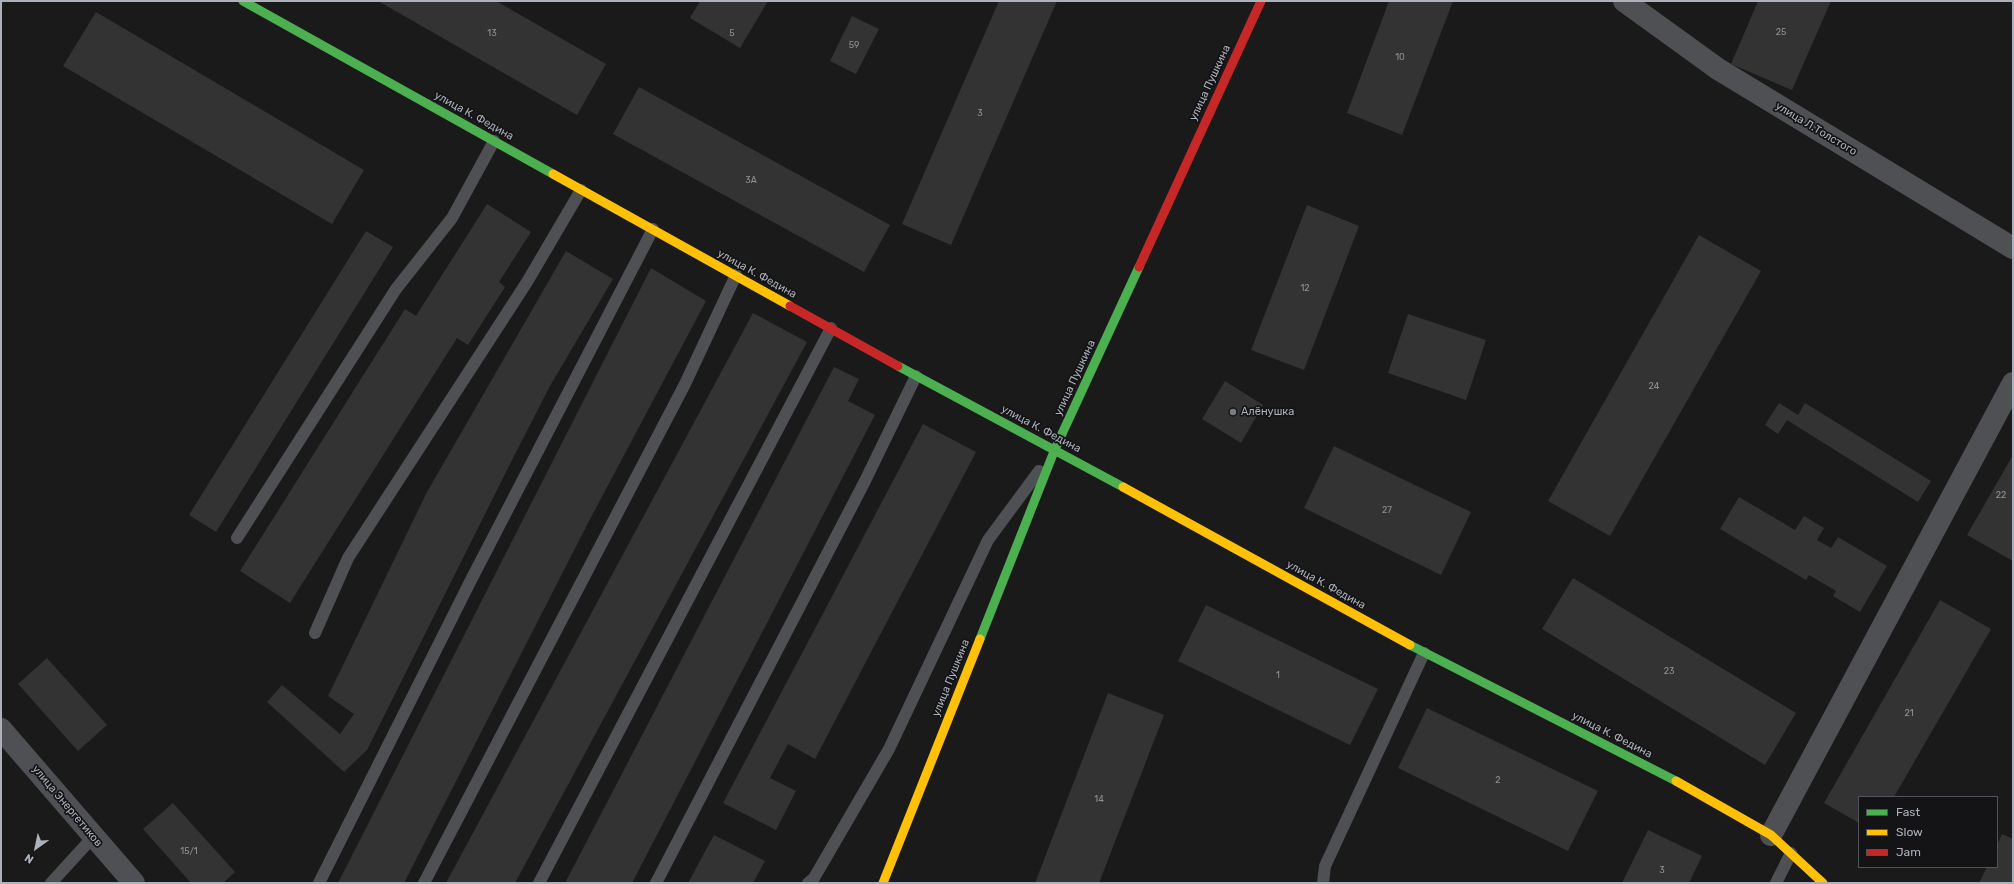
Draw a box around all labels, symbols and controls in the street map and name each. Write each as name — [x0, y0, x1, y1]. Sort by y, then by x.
house number: 25 — [1776, 27, 1786, 37]
house number: 13 — [487, 28, 497, 38]
house number: 5 — [729, 28, 735, 38]
house number: 59 — [849, 40, 859, 50]
street label: улица Пушкина — [1187, 43, 1233, 123]
house number: 10 — [1395, 52, 1405, 62]
street label: улица К. Федина — [432, 89, 516, 143]
street label: улица Л.Толстого — [1773, 99, 1859, 159]
house number: 3 — [977, 108, 983, 118]
house number: 3А — [745, 175, 757, 185]
street label: улица К. Федина — [715, 247, 799, 301]
house number: 12 — [1300, 283, 1310, 293]
street label: улица Пушкина — [1052, 338, 1098, 418]
house number: 24 — [1649, 381, 1659, 391]
street label: улица К. Федина — [999, 402, 1083, 456]
place label: Алёнушка — [1241, 405, 1294, 419]
marker: Алёнушка — [1228, 407, 1238, 417]
house number: 22 — [1996, 490, 2006, 500]
house number: 27 — [1382, 505, 1392, 515]
street label: улица К. Федина — [1284, 558, 1368, 612]
street label: улица Пушкина — [929, 637, 973, 719]
house number: 23 — [1664, 666, 1674, 676]
house number: 1 — [1276, 670, 1280, 680]
house number: 21 — [1904, 708, 1914, 718]
street label: улица К. Федина — [1570, 709, 1654, 761]
street label: улица Энергетиков — [29, 763, 105, 849]
house number: 2 — [1495, 775, 1501, 785]
house number: 14 — [1094, 794, 1104, 804]
legend — [1858, 796, 1998, 868]
text: Fast — [1896, 805, 1920, 819]
text: Slow — [1896, 825, 1923, 839]
north arrow — [16, 828, 56, 868]
text: Jam — [1896, 845, 1921, 859]
house number: 15/1 — [180, 846, 198, 856]
text: N — [22, 851, 36, 866]
house number: 3 — [1659, 865, 1665, 875]

